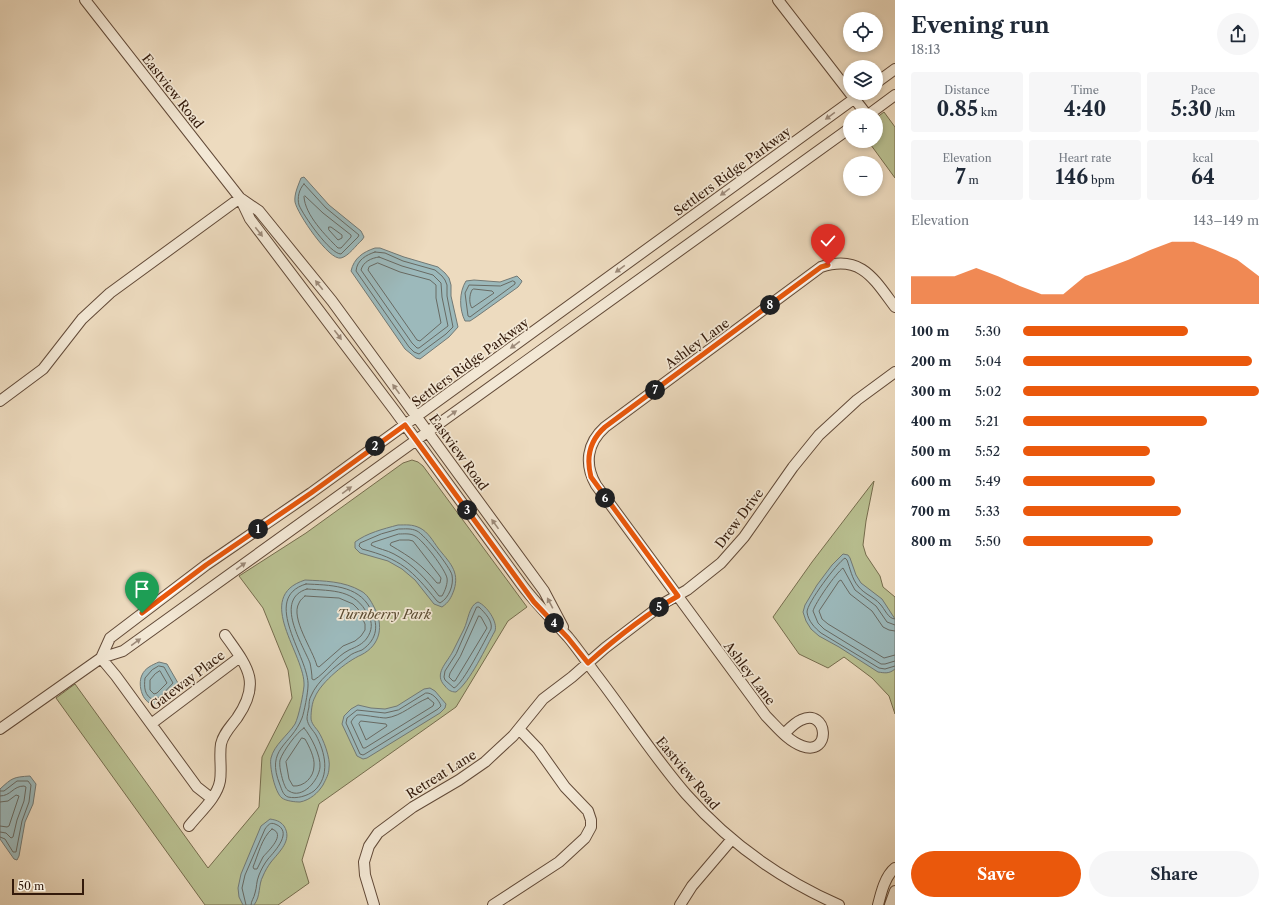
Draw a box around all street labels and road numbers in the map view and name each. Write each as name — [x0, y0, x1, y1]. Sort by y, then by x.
street label: Eastview Road — [139, 51, 207, 131]
street label: Settlers Ridge Parkway — [670, 123, 794, 219]
street label: Settlers Ridge Parkway — [408, 314, 532, 410]
street label: Ashley Lane — [661, 314, 732, 372]
street label: Eastview Road — [426, 411, 492, 493]
street label: Drew Drive — [711, 485, 767, 551]
street label: Ashley Lane — [720, 637, 779, 708]
street label: Gateway Place — [146, 647, 228, 713]
street label: Eastview Road — [653, 733, 723, 813]
street label: Retreat Lane — [403, 746, 479, 802]

